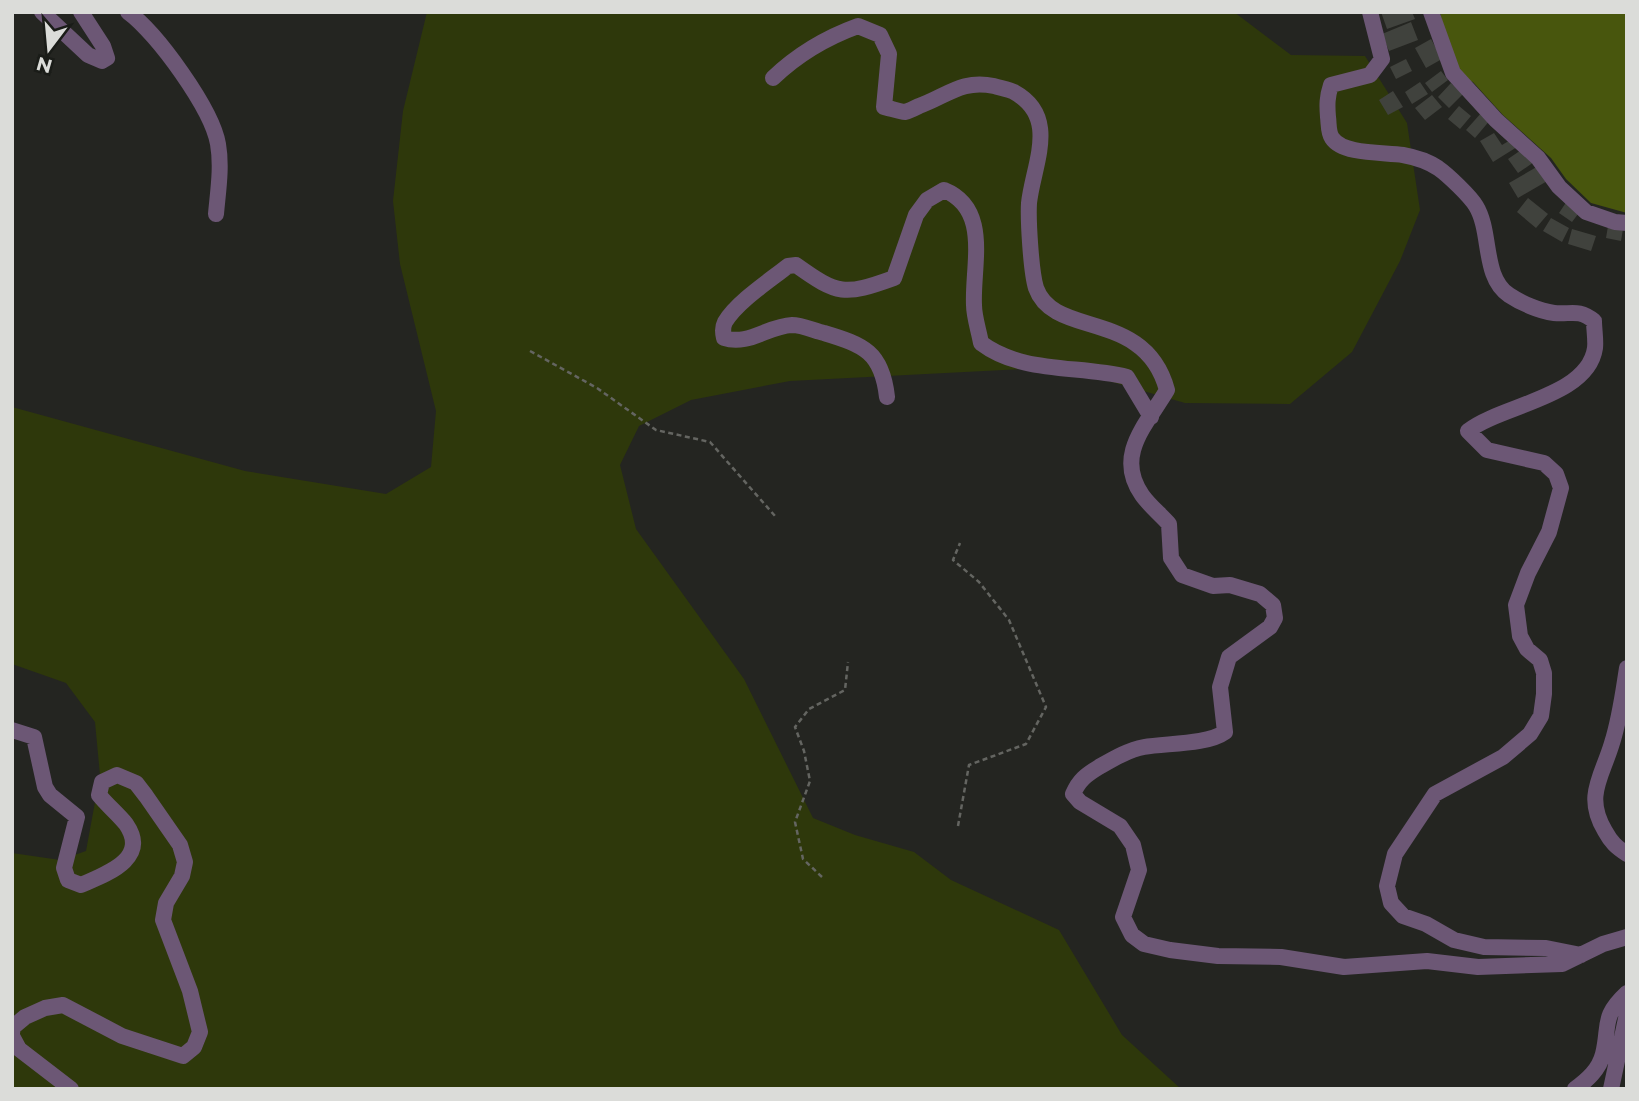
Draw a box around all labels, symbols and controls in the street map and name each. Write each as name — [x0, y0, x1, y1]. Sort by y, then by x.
north arrow — [14, 14, 84, 84]
text: N — [34, 52, 55, 78]

